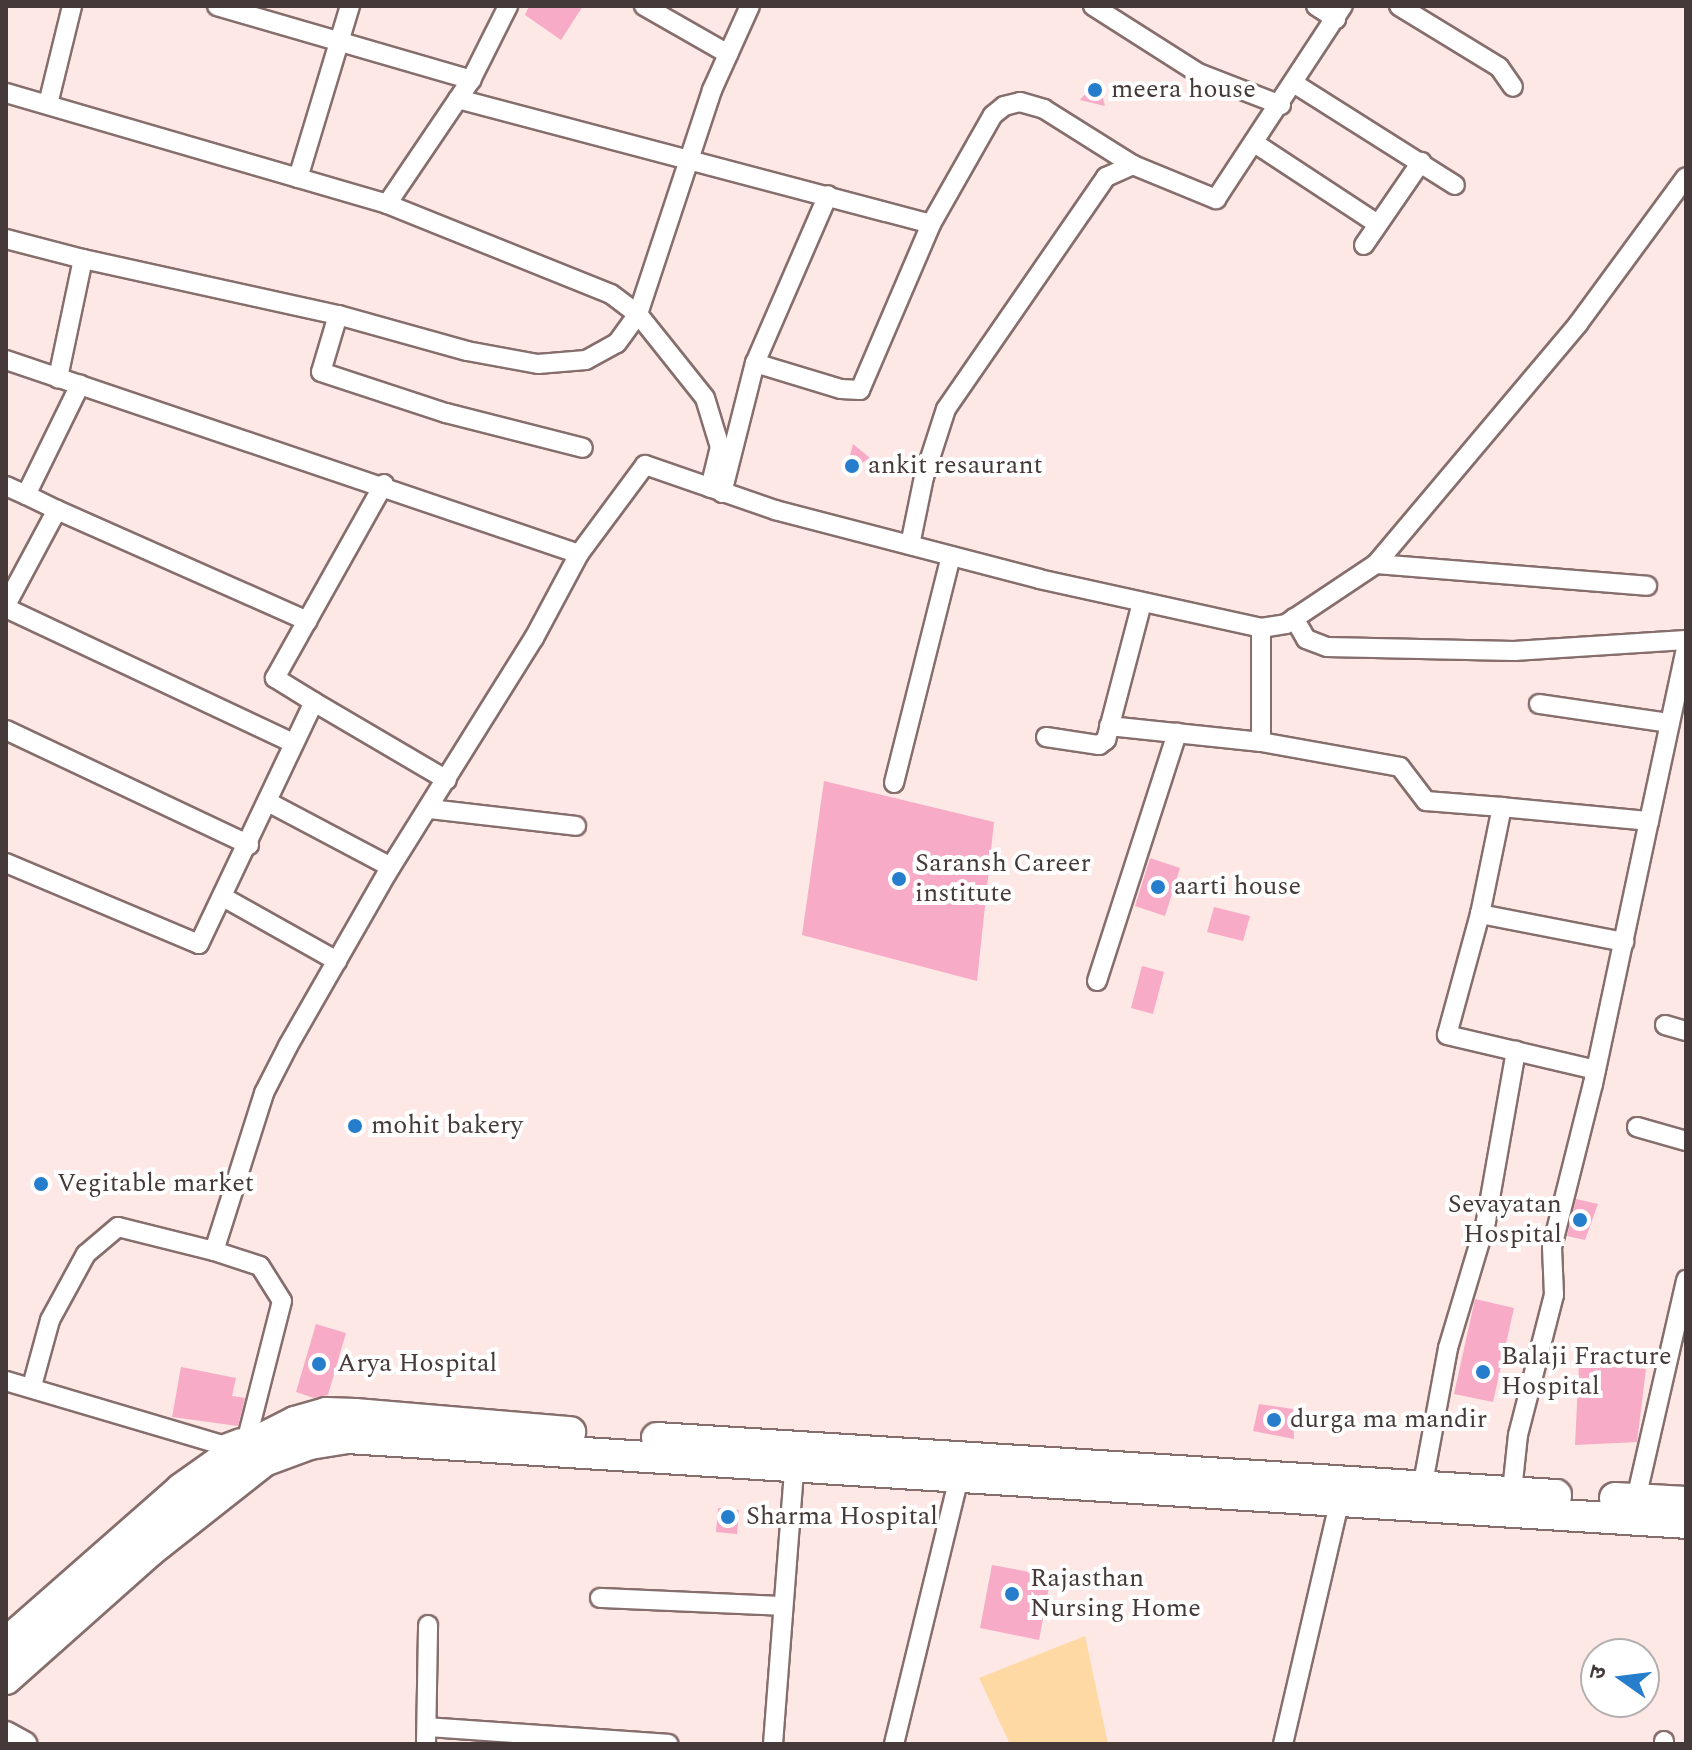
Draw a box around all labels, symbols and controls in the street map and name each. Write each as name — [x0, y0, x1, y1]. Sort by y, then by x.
place label: meera house — [1111, 74, 1256, 106]
marker: meera house — [1086, 81, 1104, 99]
place label: ankit resaurant — [868, 450, 1043, 482]
marker: ankit resaurant — [843, 457, 861, 475]
place label: Saransh Career institute — [915, 848, 1091, 910]
marker: Saransh Career institute — [890, 870, 908, 888]
place label: aarti house — [1174, 871, 1301, 903]
marker: aarti house — [1149, 878, 1167, 896]
place label: mohit bakery — [371, 1110, 523, 1142]
marker: mohit bakery — [346, 1117, 364, 1135]
place label: Vegitable market — [57, 1168, 254, 1200]
marker: Vegitable market — [32, 1175, 50, 1193]
place label: Sevayatan Hospital — [1448, 1189, 1562, 1250]
marker: Sevayatan Hospital — [1569, 1209, 1591, 1231]
place label: Balaji Fracture Hospital — [1501, 1341, 1671, 1402]
place label: Arya Hospital — [337, 1348, 497, 1380]
marker: Arya Hospital — [308, 1353, 330, 1375]
marker: Balaji Fracture Hospital — [1472, 1361, 1494, 1383]
place label: durga ma mandir — [1290, 1404, 1487, 1436]
marker: durga ma mandir — [1265, 1411, 1283, 1429]
place label: Sharma Hospital — [746, 1501, 938, 1533]
marker: Sharma Hospital — [717, 1506, 739, 1528]
place label: Rajasthan Nursing Home — [1030, 1563, 1201, 1624]
marker: Rajasthan Nursing Home — [1001, 1583, 1023, 1605]
north arrow — [1580, 1638, 1660, 1718]
text: उ — [1581, 1662, 1616, 1683]

